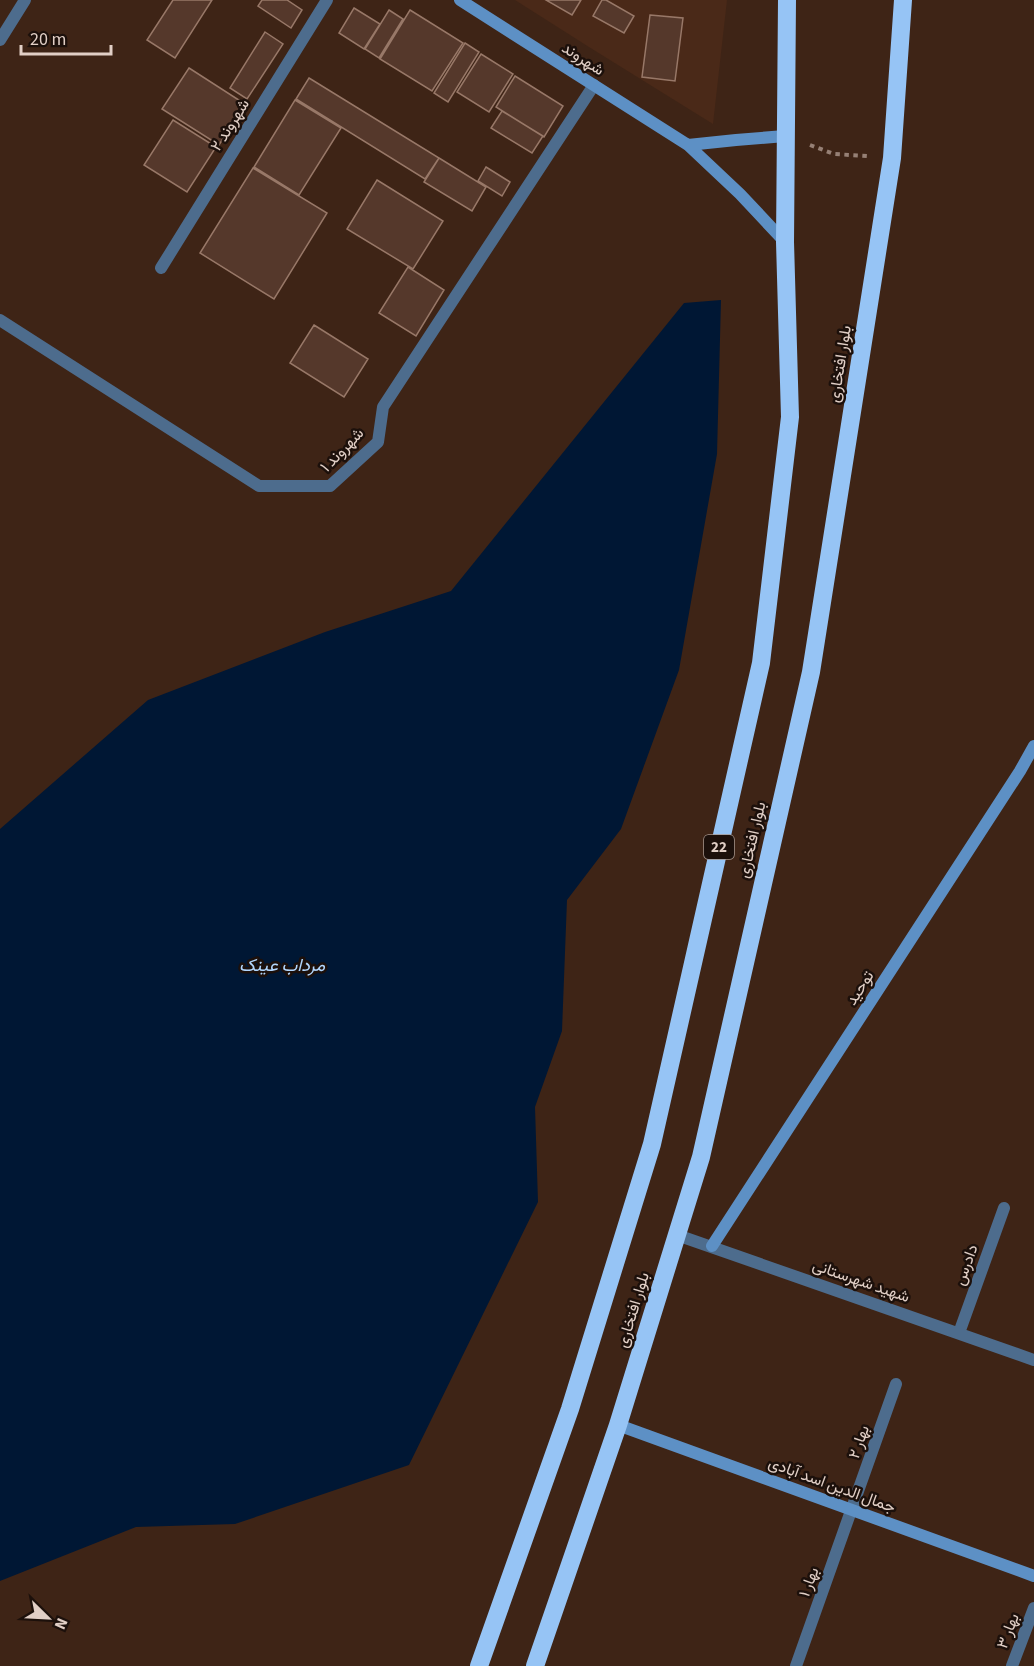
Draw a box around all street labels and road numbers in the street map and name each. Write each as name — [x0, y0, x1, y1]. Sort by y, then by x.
street label: شهروند — [557, 37, 609, 81]
street label: شهروند ۲ — [205, 94, 255, 156]
street label: بلوار افتخاری — [823, 324, 857, 404]
street label: شهروند ۱ — [315, 423, 369, 477]
street label: بلوار افتخاری — [733, 800, 771, 880]
road number: 22 — [704, 835, 734, 859]
street label: توحید — [841, 966, 879, 1010]
street label: دادرس — [948, 1241, 984, 1289]
street label: شهید شهرستانی — [809, 1254, 913, 1308]
street label: بلوار افتخاری — [611, 1270, 655, 1350]
street label: بهار ۲ — [843, 1422, 875, 1462]
street label: جمال الدین اسد آبادی — [765, 1452, 899, 1518]
street label: بهار ۱ — [794, 1564, 824, 1600]
street label: بهار ۳ — [991, 1610, 1025, 1652]

